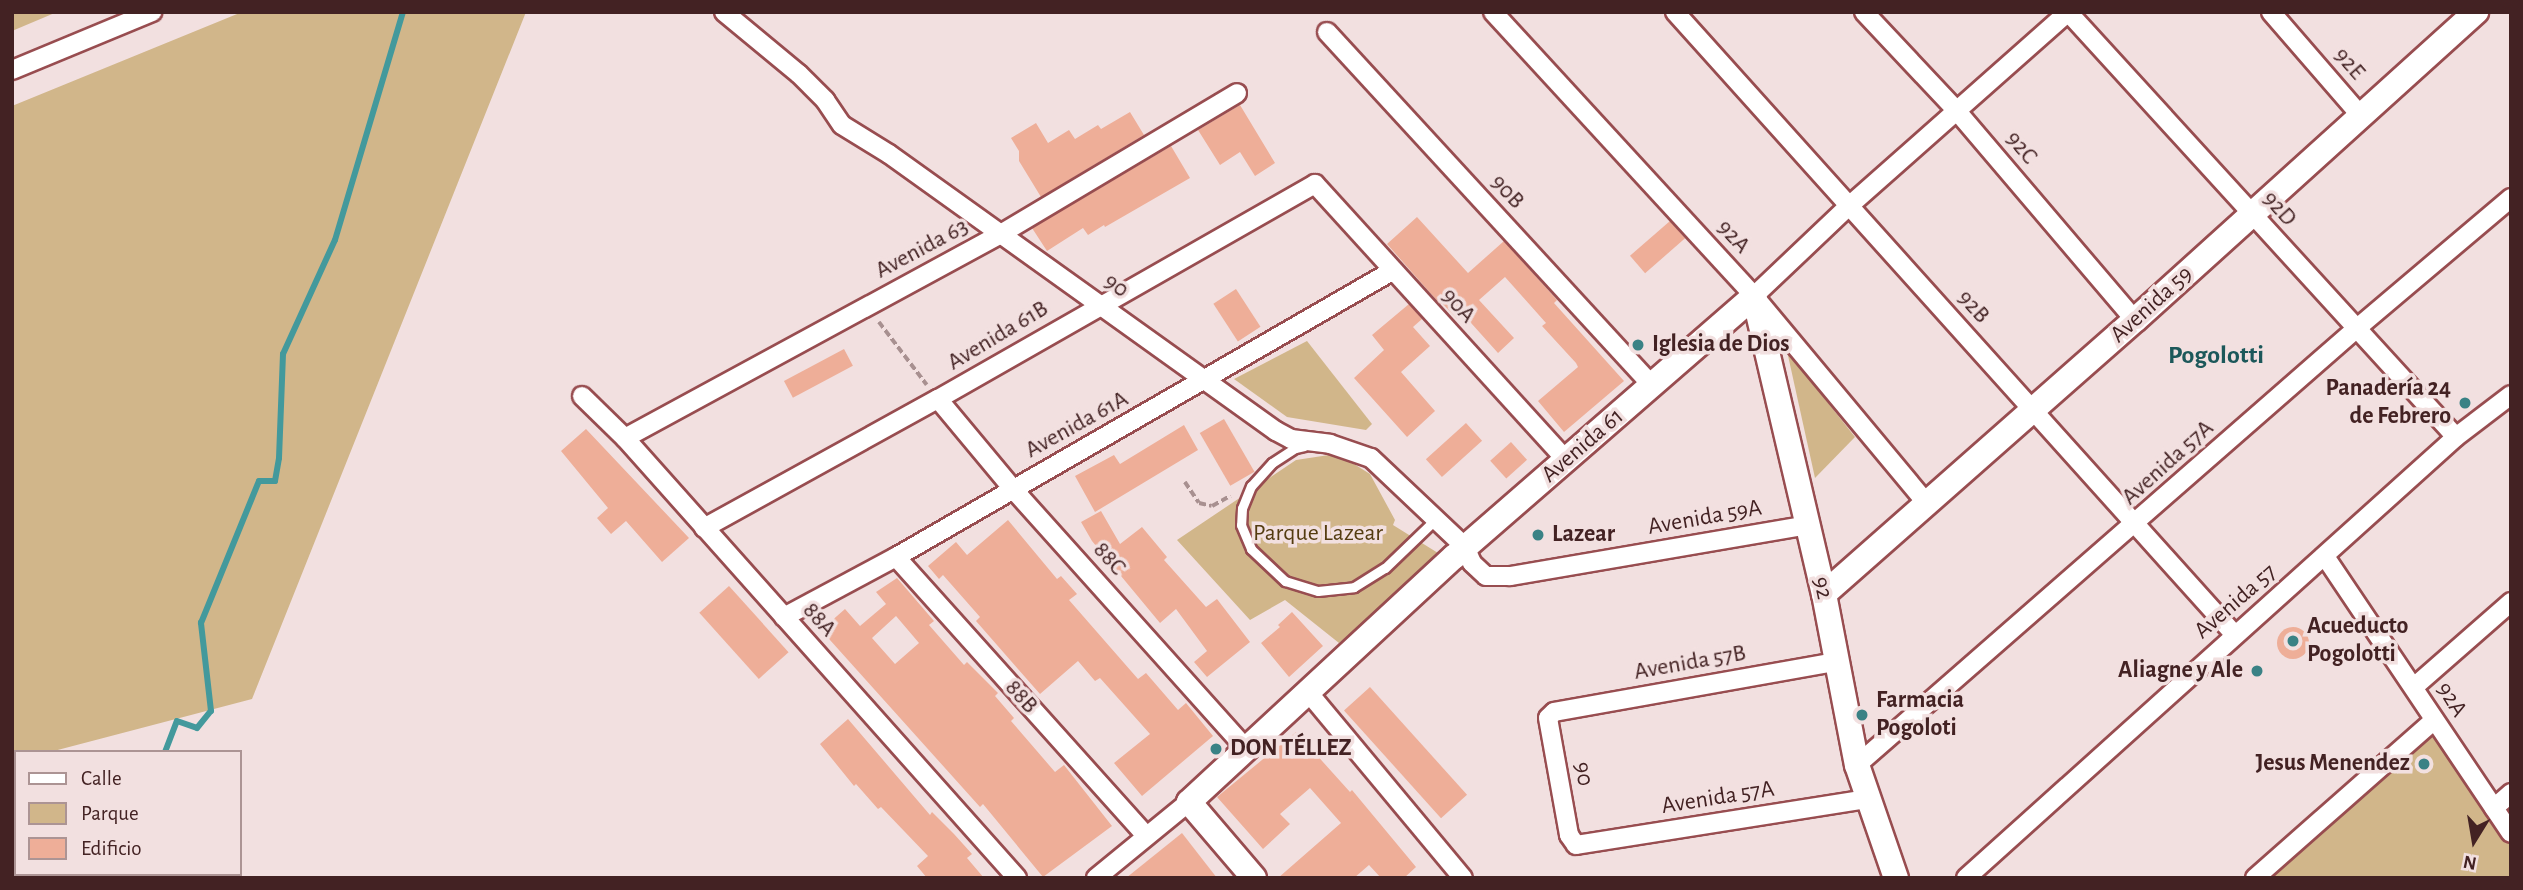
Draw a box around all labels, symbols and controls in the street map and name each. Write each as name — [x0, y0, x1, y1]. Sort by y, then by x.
street label: 92E — [2327, 42, 2371, 86]
street label: 92C — [1999, 125, 2043, 171]
street label: 90B — [1484, 169, 1530, 215]
street label: 92D — [2256, 185, 2302, 233]
street label: Avenida 63 — [871, 213, 973, 285]
street label: 92A — [1710, 214, 1756, 260]
street label: Avenida 59 — [2105, 260, 2199, 350]
street label: 90 — [1098, 267, 1134, 305]
street label: 90A — [1435, 282, 1481, 330]
street label: 92B — [1951, 284, 1995, 330]
street label: Avenida 61B — [942, 295, 1054, 377]
place label: Iglesia de Dios — [1652, 331, 1789, 359]
marker: Iglesia de Dios — [1630, 337, 1646, 353]
district label: Pogolotti — [2168, 340, 2264, 372]
place label: Panadería 24 de Febrero — [2326, 375, 2451, 431]
street label: Avenida 61A — [1020, 385, 1134, 465]
marker: Panadería 24 de Febrero — [2457, 395, 2473, 411]
street label: Avenida 61 — [1536, 402, 1630, 490]
street label: Avenida 57A — [2116, 414, 2220, 512]
street label: Avenida 59A — [1646, 494, 1764, 542]
park label: Parque Lazear — [1253, 520, 1383, 548]
place label: Lazear — [1552, 521, 1615, 549]
marker: Lazear — [1530, 527, 1546, 543]
street label: 88C — [1087, 536, 1131, 582]
street label: Avenida 57 — [2189, 558, 2283, 646]
street label: 92 — [1806, 574, 1838, 602]
street label: 88A — [796, 597, 842, 643]
place label: Acueducto Pogolotti — [2307, 613, 2408, 669]
marker: Acueducto Pogolotti — [2285, 633, 2301, 649]
street label: Avenida 57B — [1632, 639, 1748, 687]
place label: Aliagne y Ale — [2118, 657, 2243, 685]
marker: Aliagne y Ale — [2249, 663, 2265, 679]
street label: 88B — [998, 674, 1044, 720]
street label: 92A — [2429, 677, 2473, 723]
place label: Farmacia Pogoloti — [1876, 687, 1964, 743]
marker: Farmacia Pogoloti — [1854, 707, 1870, 723]
place label: DON TÉLLEZ — [1230, 735, 1352, 763]
marker: DON TÉLLEZ — [1208, 741, 1224, 757]
legend — [14, 750, 242, 876]
place label: Jesus Menendez — [2256, 750, 2410, 778]
marker: Jesus Menendez — [2416, 756, 2432, 772]
street label: 90 — [1567, 760, 1599, 788]
text: Calle — [81, 768, 122, 789]
street label: Avenida 57A — [1660, 775, 1776, 821]
text: Parque — [81, 803, 139, 824]
north arrow — [2439, 806, 2509, 876]
text: Edificio — [81, 838, 142, 859]
text: N — [2462, 852, 2478, 873]

